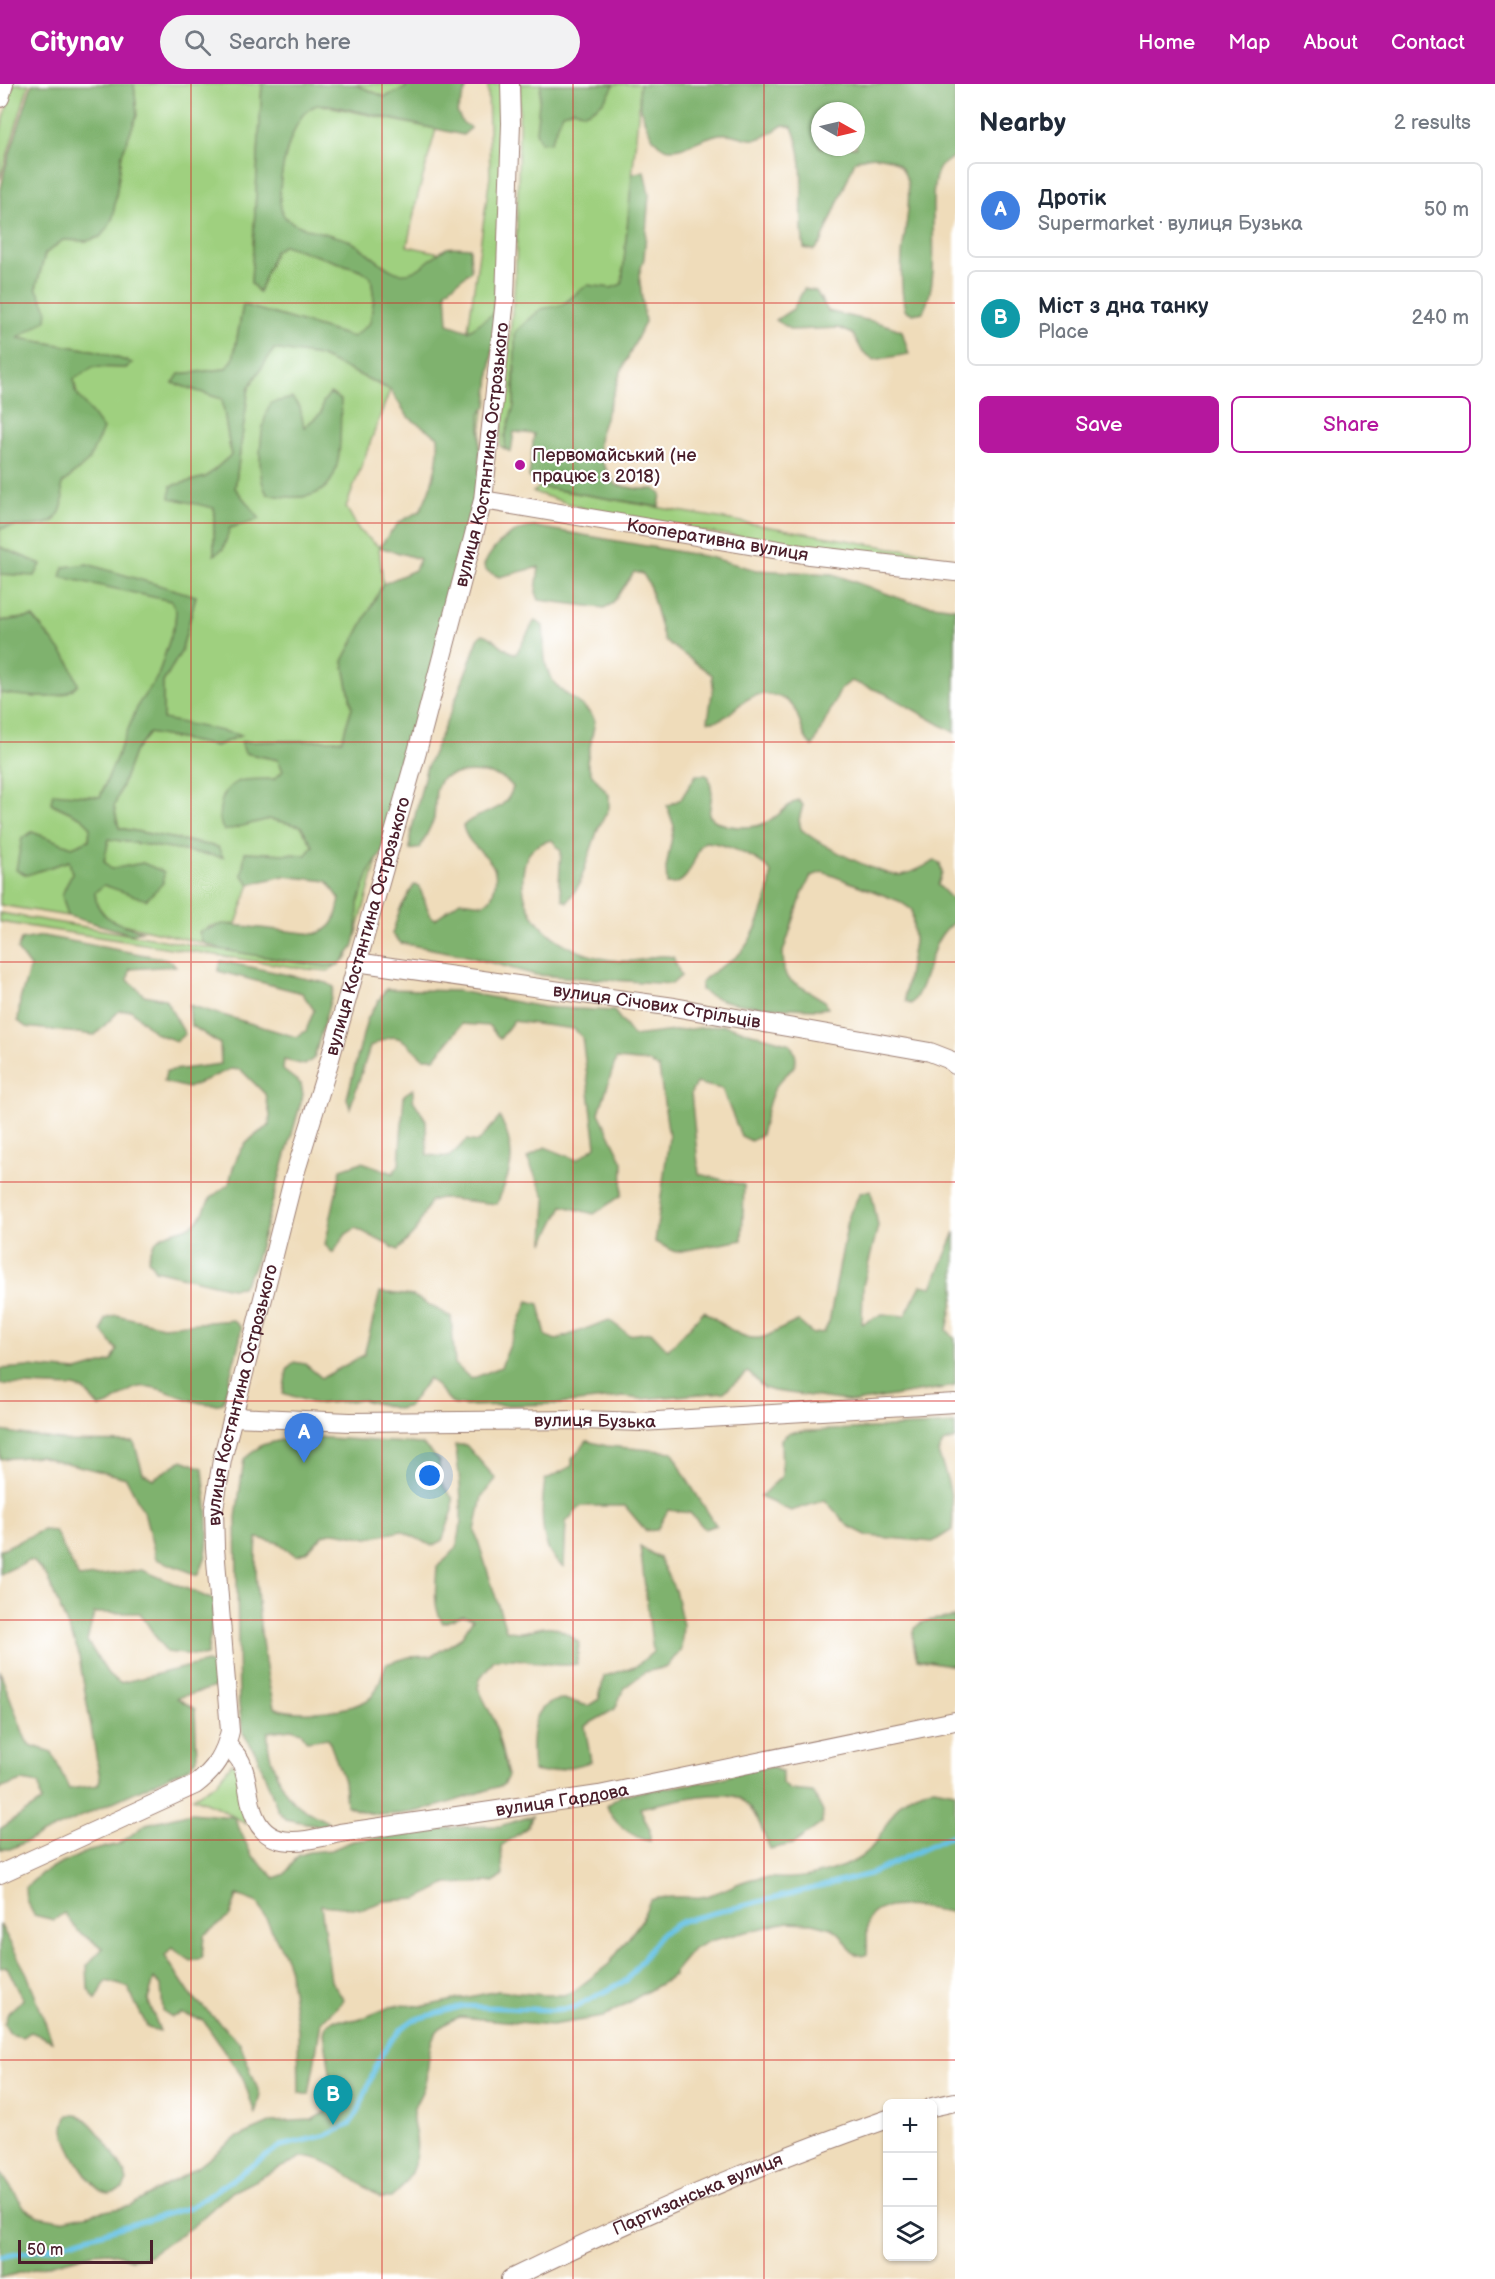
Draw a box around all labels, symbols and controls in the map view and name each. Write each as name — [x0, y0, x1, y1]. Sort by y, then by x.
search box — [160, 15, 580, 69]
text: Citynav — [30, 26, 124, 59]
icon: search — [181, 26, 214, 59]
text: Search here — [229, 29, 351, 56]
text: Home — [1138, 30, 1195, 55]
text: Map — [1228, 30, 1270, 55]
text: About — [1303, 30, 1358, 55]
text: Contact — [1391, 30, 1465, 55]
north arrow — [811, 102, 865, 156]
text: Nearby — [979, 108, 1066, 139]
text: 2 results — [1394, 111, 1471, 135]
text: Дротік — [1038, 185, 1106, 212]
text: A — [994, 198, 1007, 222]
text: 50 m — [1424, 198, 1469, 222]
text: Supermarket · вулиця Бузька — [1038, 212, 1303, 236]
text: Міст з дна танку — [1038, 293, 1209, 320]
text: B — [993, 306, 1008, 330]
text: 240 m — [1412, 306, 1469, 330]
text: Place — [1038, 320, 1089, 344]
street label: вулиця Костянтина Острозького — [450, 321, 513, 589]
button: Save — [979, 396, 1219, 453]
button: Share — [1231, 396, 1471, 453]
place label: Первомайський (не працює з 2018) — [532, 445, 696, 487]
marker: Первомайський (не працює з 2018) — [513, 458, 527, 472]
street label: Кооперативна вулиця — [625, 514, 810, 565]
street label: вулиця Костянтина Острозького — [321, 794, 414, 1058]
street label: вулиця Січових Стрільців — [552, 979, 763, 1033]
street label: вулиця Костянтина Острозького — [203, 1262, 282, 1526]
street label: вулиця Бузька — [534, 1409, 657, 1433]
pin: A — [284, 1414, 324, 1463]
your location — [415, 1461, 444, 1490]
street label: вулиця Гардова — [494, 1779, 631, 1821]
pin: B — [314, 2076, 352, 2125]
map controls — [883, 2099, 937, 2261]
button: + — [883, 2099, 937, 2153]
street label: Партизанська вулиця — [609, 2149, 786, 2240]
button: − — [883, 2153, 937, 2207]
button: layers — [883, 2207, 937, 2261]
scale bar — [18, 2237, 153, 2264]
text: 50 m — [27, 2241, 63, 2260]

